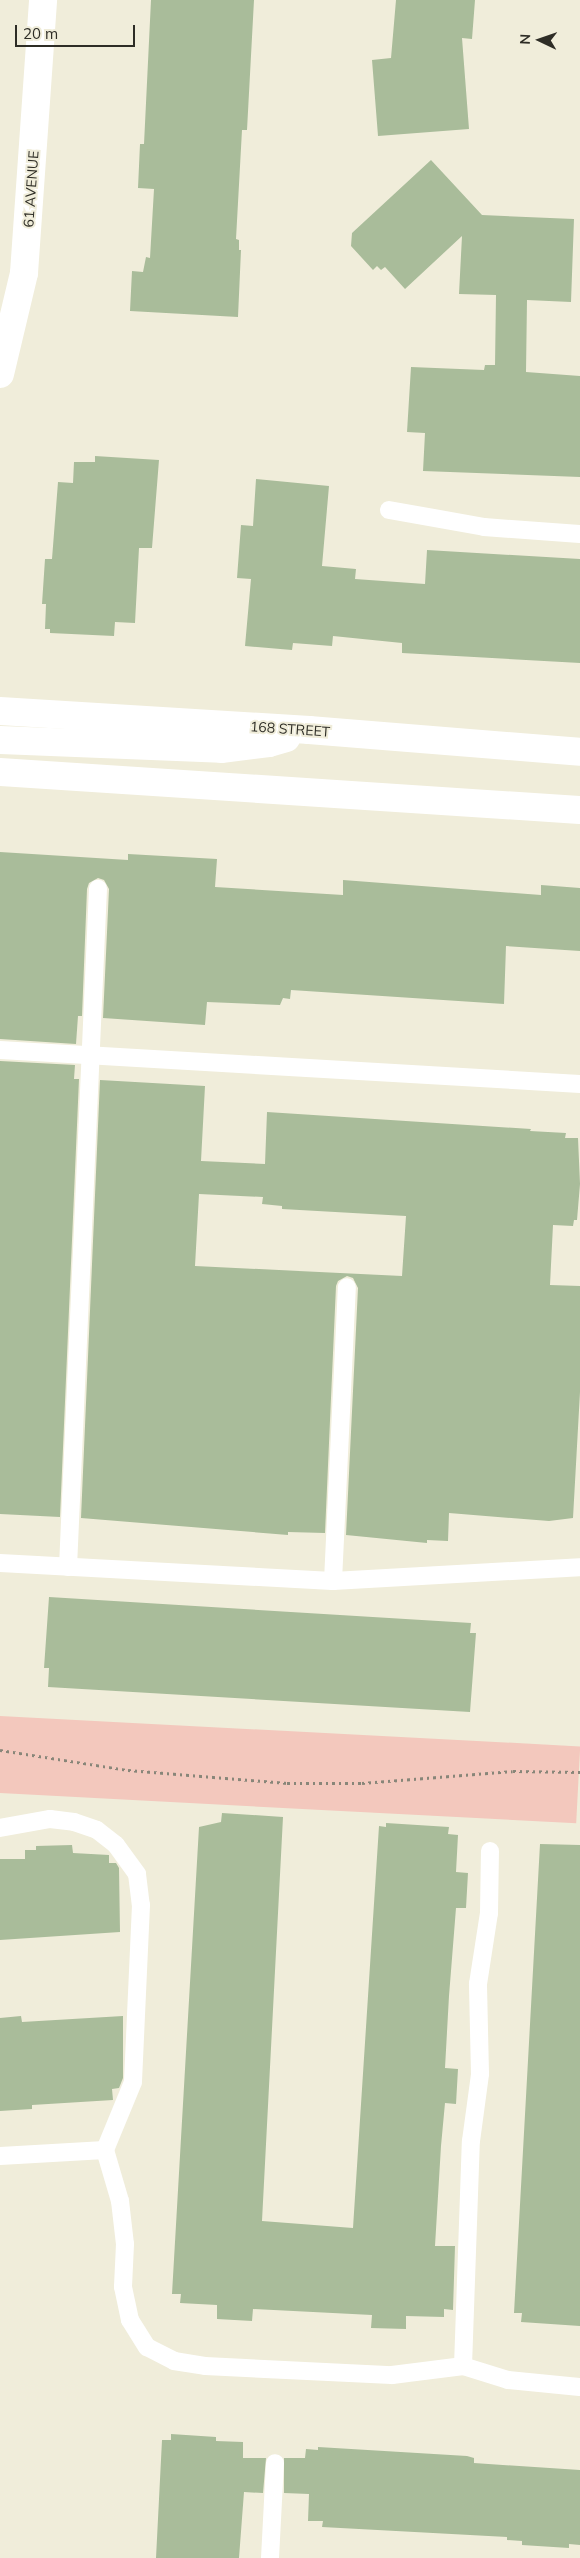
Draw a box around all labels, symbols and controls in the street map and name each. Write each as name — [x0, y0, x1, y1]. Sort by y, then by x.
scale bar — [18, 15, 138, 47]
north arrow — [515, 15, 565, 65]
text: 20 m — [23, 24, 58, 43]
text: N — [516, 33, 534, 45]
street label: 61 AVENUE — [20, 150, 42, 228]
street label: 168 STREET — [249, 718, 331, 740]

